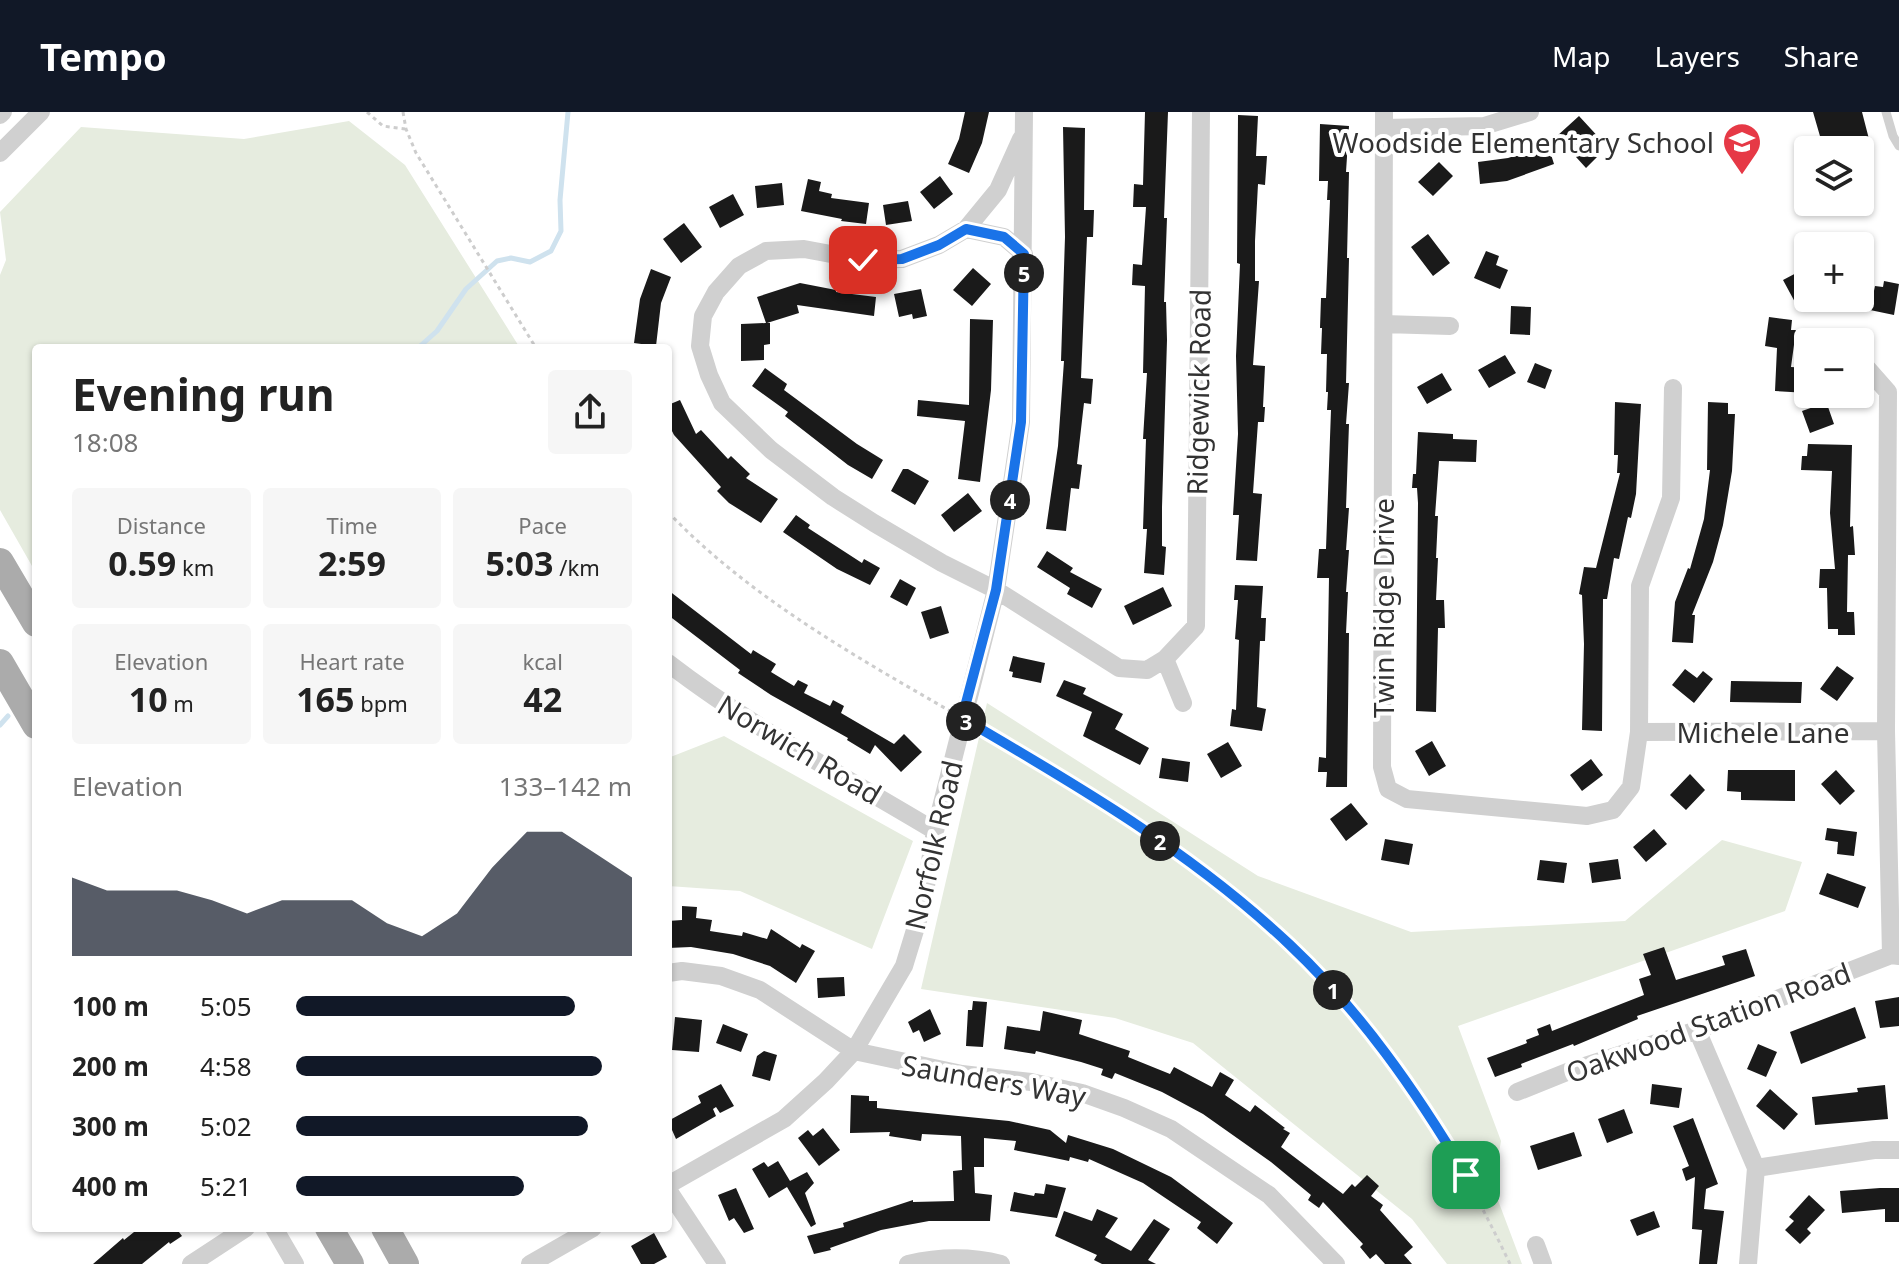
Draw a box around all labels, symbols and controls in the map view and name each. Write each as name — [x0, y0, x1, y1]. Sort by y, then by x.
text: Tempo — [40, 30, 167, 82]
text: Map — [1552, 37, 1610, 75]
text: Layers — [1654, 37, 1740, 75]
text: Share — [1784, 37, 1859, 75]
school or university icon: Woodside Elementary School — [1721, 121, 1763, 176]
place label: Woodside Elementary School — [1332, 123, 1714, 161]
map controls — [1794, 136, 1874, 408]
button: layers — [1794, 136, 1874, 216]
pin — [829, 226, 897, 294]
button: + — [1794, 232, 1874, 312]
icon: check — [841, 238, 885, 282]
pin: 5 — [1004, 253, 1044, 293]
text: 5 — [1018, 258, 1030, 288]
street label: Ridgewick Road — [1177, 288, 1219, 496]
button: − — [1794, 328, 1874, 408]
text: Evening run — [72, 364, 335, 424]
button: share — [548, 370, 632, 454]
text: 18:08 — [72, 424, 138, 460]
pin: 4 — [990, 480, 1030, 520]
text: 4 — [1004, 485, 1016, 515]
street label: Twin Ridge Drive — [1364, 498, 1402, 718]
text: Distance — [117, 510, 206, 540]
text: Time — [327, 510, 377, 540]
text: Pace — [518, 510, 567, 540]
text: 0.59 — [108, 540, 176, 586]
text: 2:59 — [318, 540, 386, 586]
text: 5:03 — [486, 540, 554, 586]
text: km — [176, 552, 214, 582]
text: /km — [554, 552, 600, 582]
text: Elevation — [114, 646, 208, 676]
text: Heart rate — [299, 646, 405, 676]
text: kcal — [523, 646, 563, 676]
text: 10 — [129, 676, 168, 722]
text: 165 — [296, 676, 354, 722]
text: 42 — [523, 676, 562, 722]
street label: Norwich Road — [711, 685, 889, 813]
text: m — [168, 688, 194, 718]
text: bpm — [354, 688, 408, 718]
pin: 3 — [946, 701, 986, 741]
text: 3 — [960, 706, 972, 736]
street label: Michele Lane — [1677, 713, 1849, 751]
street label: Norfolk Road — [895, 756, 971, 934]
text: Elevation — [72, 768, 183, 804]
text: 133–142 m — [499, 768, 632, 804]
pin: 2 — [1140, 821, 1180, 861]
text: 2 — [1154, 826, 1166, 856]
street label: Oakwood Station Road — [1560, 953, 1856, 1091]
pin: 1 — [1313, 970, 1353, 1010]
text: 1 — [1327, 975, 1339, 1005]
text: 100 m — [72, 988, 149, 1024]
text: 5:05 — [200, 988, 252, 1024]
street label: Saunders Way — [899, 1045, 1090, 1115]
text: 200 m — [72, 1048, 149, 1084]
text: 4:58 — [200, 1048, 252, 1084]
text: 300 m — [72, 1108, 149, 1144]
text: 5:02 — [200, 1108, 252, 1144]
pin — [1432, 1141, 1500, 1209]
icon: arrive — [1444, 1153, 1488, 1197]
text: 400 m — [72, 1168, 149, 1204]
text: 5:21 — [200, 1168, 252, 1204]

